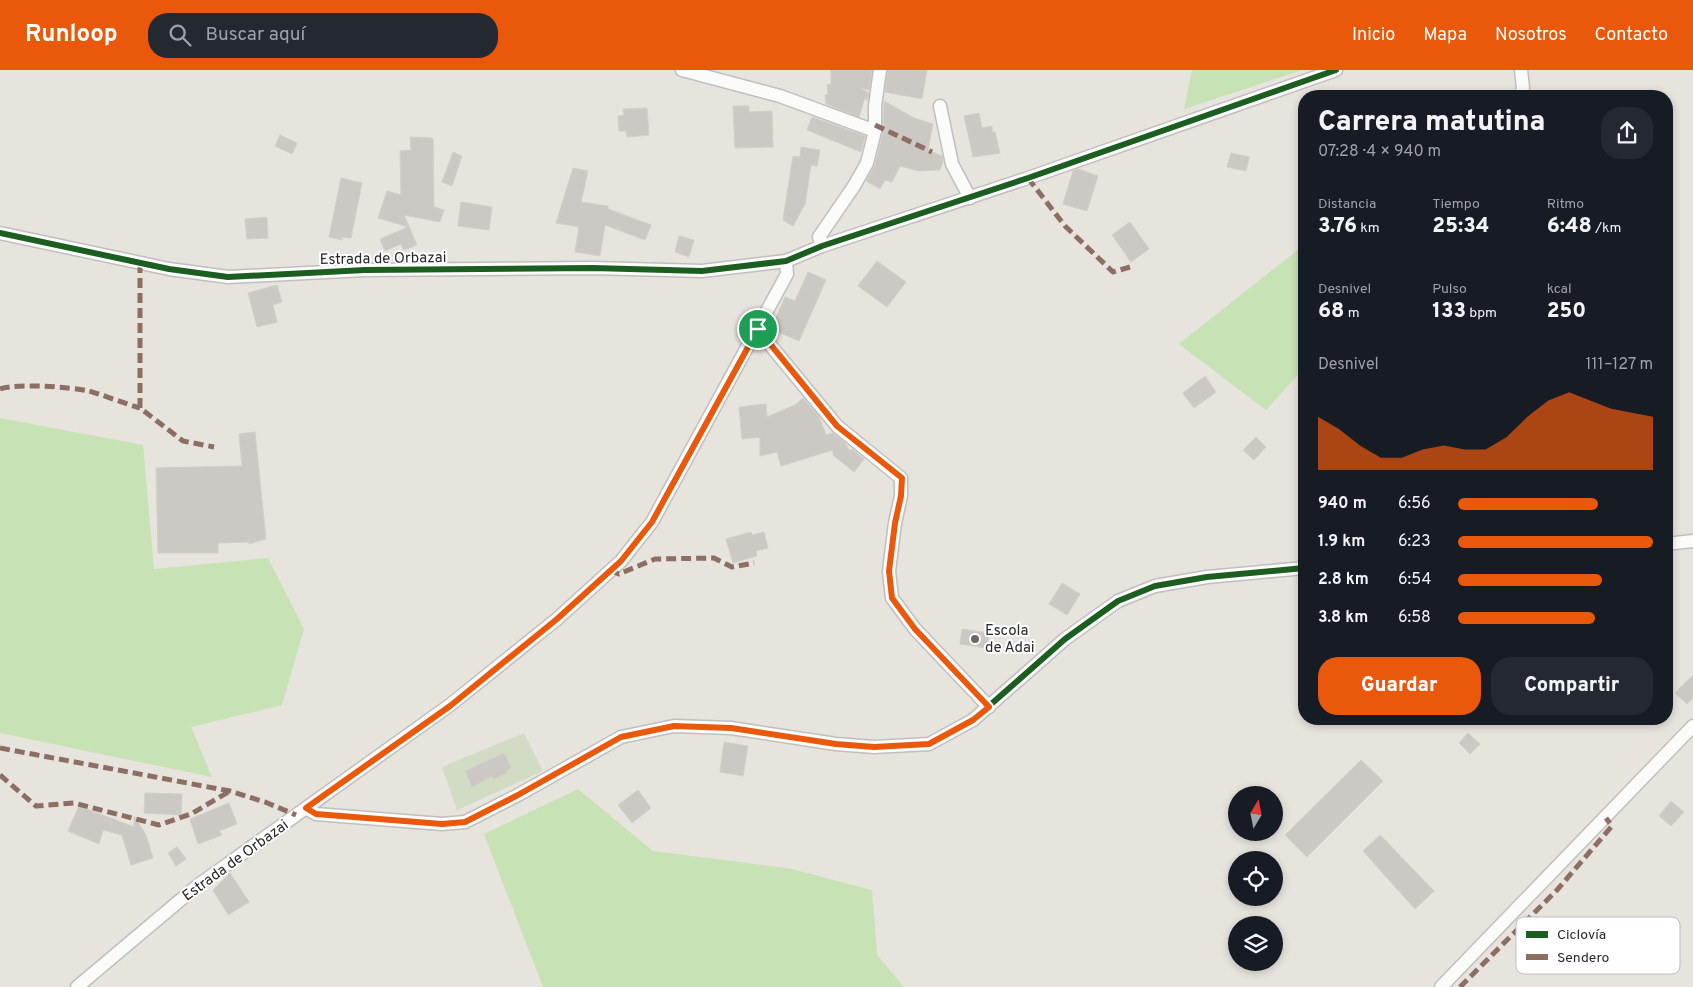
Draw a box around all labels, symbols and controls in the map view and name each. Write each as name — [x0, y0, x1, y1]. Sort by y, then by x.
search box — [148, 13, 498, 58]
text: Runloop — [25, 20, 118, 50]
icon: search — [166, 21, 194, 49]
text: Buscar aquí — [206, 23, 305, 47]
text: Inicio — [1352, 24, 1395, 47]
text: Mapa — [1423, 24, 1467, 47]
text: Nosotros — [1495, 24, 1567, 47]
text: Contacto — [1595, 24, 1668, 47]
text: Carrera matutina — [1318, 105, 1545, 141]
button: share — [1601, 107, 1653, 159]
text: 07:28 · 4 × 940 m — [1318, 142, 1441, 162]
text: Distancia — [1318, 196, 1376, 213]
text: Tiempo — [1432, 196, 1480, 213]
text: Ritmo — [1547, 196, 1584, 213]
text: 3.76 — [1318, 213, 1357, 240]
text: 25:34 — [1432, 213, 1489, 240]
text: 6:48 — [1547, 213, 1592, 240]
text: km — [1357, 220, 1380, 237]
text: /km — [1592, 220, 1621, 237]
street label: Estrada de Orbazai — [319, 249, 447, 270]
text: Desnivel — [1318, 281, 1371, 298]
text: Pulso — [1432, 281, 1467, 298]
text: kcal — [1547, 281, 1572, 298]
text: 68 — [1318, 298, 1344, 325]
text: 133 — [1432, 298, 1466, 325]
text: 250 — [1547, 298, 1586, 325]
text: m — [1344, 305, 1360, 322]
text: bpm — [1466, 305, 1497, 322]
pin — [737, 308, 779, 350]
icon: arrive — [744, 315, 772, 343]
text: Desnivel — [1318, 355, 1379, 375]
text: 111–127 m — [1586, 355, 1653, 375]
text: 940 m — [1318, 494, 1367, 514]
text: 6:56 — [1398, 494, 1431, 514]
text: 1.9 km — [1318, 532, 1365, 552]
text: 6:23 — [1398, 532, 1431, 552]
text: 2.8 km — [1318, 570, 1369, 590]
text: 6:54 — [1398, 570, 1431, 590]
text: 3.8 km — [1318, 608, 1368, 628]
text: 6:58 — [1398, 608, 1431, 628]
place label: Escola de Adai — [985, 622, 1035, 658]
marker: Escola de Adai — [969, 633, 981, 645]
button: Guardar — [1318, 657, 1481, 715]
button: Compartir — [1491, 657, 1653, 715]
north arrow — [1228, 786, 1282, 841]
map controls — [1228, 786, 1283, 971]
street label: Estrada de Orbazai — [179, 816, 293, 906]
button: locate — [1228, 851, 1283, 906]
button: layers — [1228, 916, 1283, 971]
legend — [1516, 917, 1680, 974]
text: Ciclovía — [1557, 927, 1606, 944]
text: Sendero — [1557, 950, 1610, 967]

